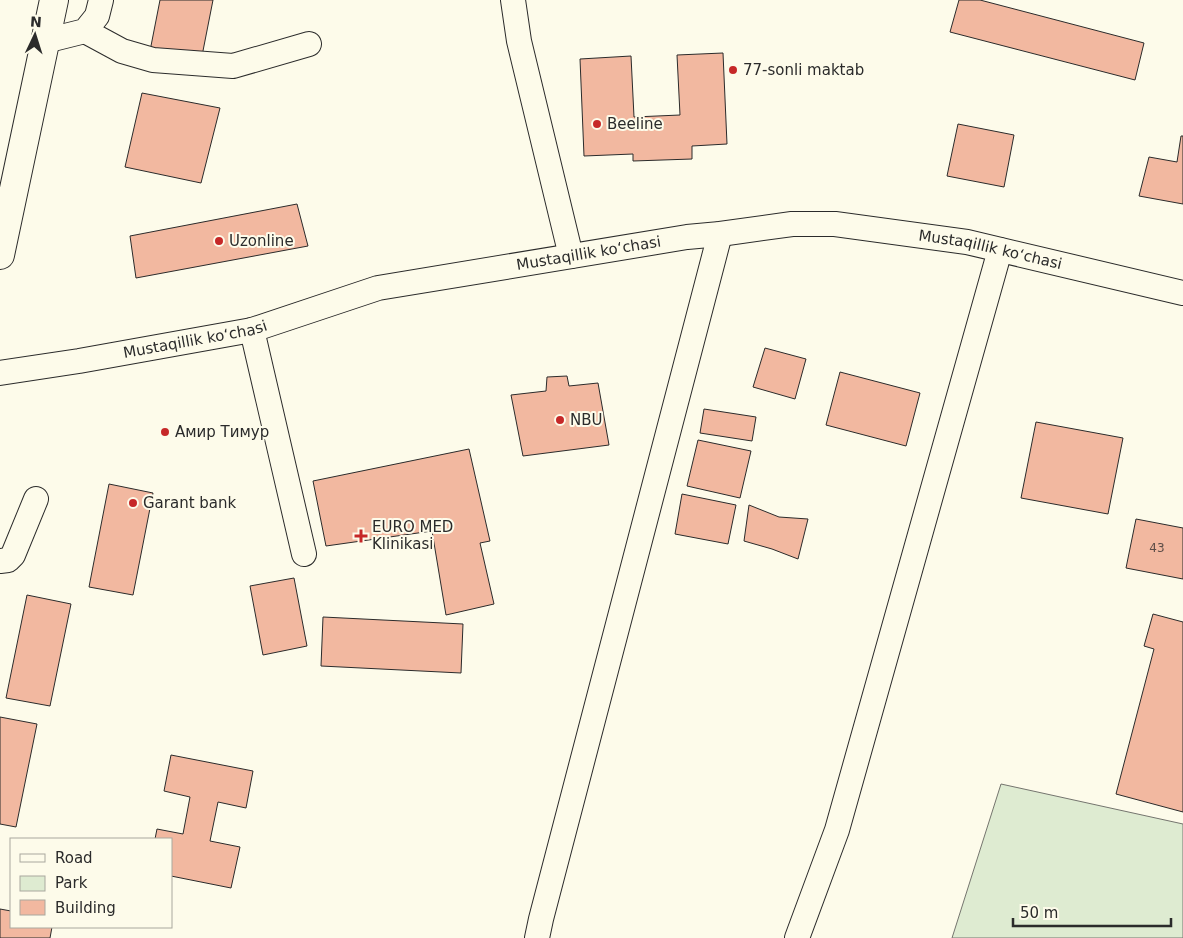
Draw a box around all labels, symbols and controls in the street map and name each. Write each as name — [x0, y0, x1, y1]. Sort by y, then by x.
north arrow — [10, 10, 60, 60]
text: N — [30, 14, 42, 30]
place label: 77-sonli maktab — [743, 61, 864, 79]
marker: 77-sonli maktab — [727, 64, 739, 76]
place label: Beeline — [607, 115, 663, 133]
marker: Beeline — [591, 118, 603, 130]
street label: Mustaqillik ko‘chasi — [917, 226, 1064, 273]
place label: Uzonline — [229, 232, 294, 250]
street label: Mustaqillik ko‘chasi — [515, 232, 662, 274]
marker: Uzonline — [213, 235, 225, 247]
street label: Mustaqillik ko‘chasi — [122, 317, 269, 362]
place label: NBU — [570, 411, 603, 429]
marker: NBU — [554, 414, 566, 426]
place label: Амир Тимур — [175, 423, 269, 441]
marker: Амир Тимур — [159, 426, 171, 438]
place label: Garant bank — [143, 494, 237, 512]
marker: Garant bank — [127, 497, 139, 509]
place label: EURO MED Klinikasi — [372, 518, 453, 553]
marker: EURO MED Klinikasi — [354, 529, 368, 543]
house number: 43 — [1149, 541, 1165, 555]
legend — [10, 838, 172, 928]
text: Road — [55, 849, 93, 867]
text: Park — [55, 874, 88, 892]
scale bar — [1013, 896, 1170, 928]
text: Building — [55, 899, 116, 917]
text: 50 m — [1020, 904, 1058, 922]

